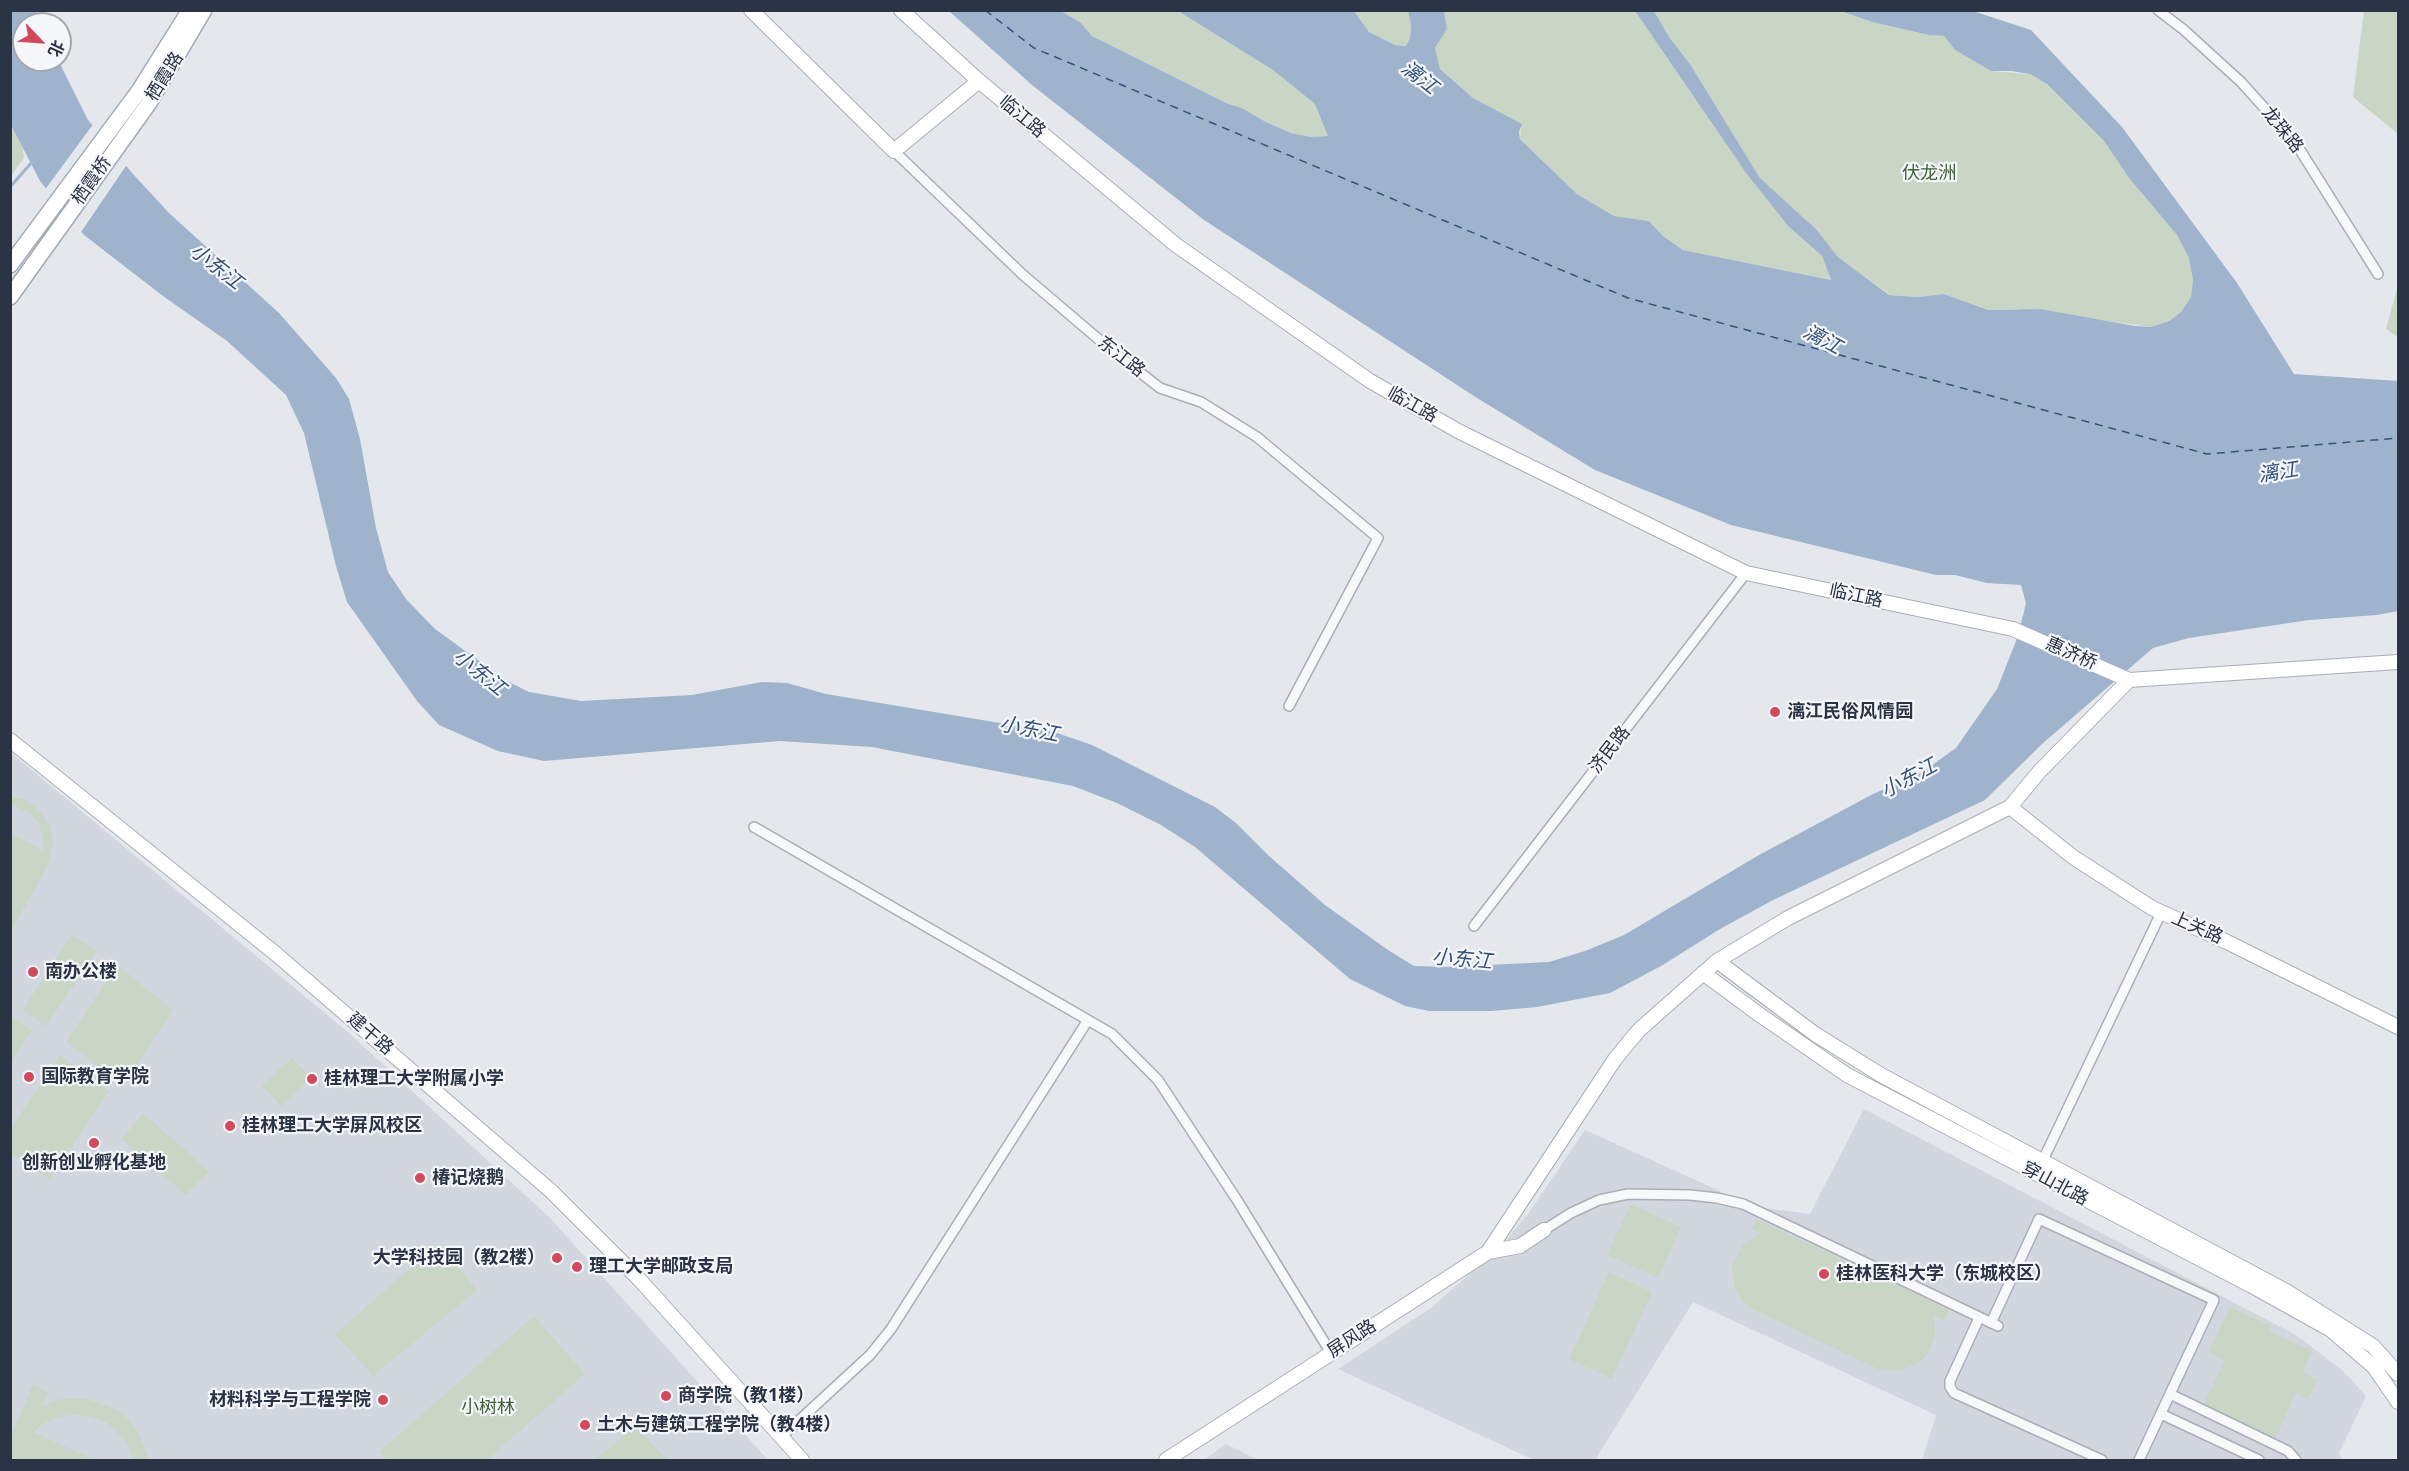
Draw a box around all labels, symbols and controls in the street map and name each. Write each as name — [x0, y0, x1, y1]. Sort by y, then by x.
north arrow — [12, 12, 72, 72]
text: 北 — [43, 37, 70, 61]
street label: 栖霞路 — [142, 48, 188, 106]
water label: 漓江 — [1396, 56, 1442, 100]
street label: 临江路 — [994, 91, 1050, 143]
street label: 龙珠路 — [2257, 102, 2307, 158]
street label: 栖霞桥 — [68, 153, 116, 209]
park label: 伏龙洲 — [1902, 163, 1956, 185]
water label: 小东江 — [185, 239, 247, 295]
water label: 漓江 — [1799, 320, 1845, 360]
street label: 东江路 — [1093, 332, 1149, 382]
street label: 临江路 — [1383, 382, 1441, 428]
water label: 漓江 — [2256, 458, 2300, 488]
street label: 临江路 — [1827, 580, 1885, 612]
street label: 惠济桥 — [2042, 633, 2100, 675]
water label: 小东江 — [448, 645, 510, 701]
place label: 漓江民俗风情园 — [1787, 701, 1913, 723]
marker: 漓江民俗风情园 — [1768, 705, 1782, 719]
water label: 小东江 — [997, 712, 1061, 748]
street label: 济民路 — [1585, 722, 1635, 778]
water label: 小东江 — [1877, 754, 1941, 804]
street label: 上关路 — [2168, 907, 2226, 949]
water label: 小东江 — [1431, 945, 1493, 975]
place label: 南办公楼 — [45, 961, 117, 983]
marker: 南办公楼 — [26, 965, 40, 979]
street label: 建干路 — [343, 1008, 397, 1060]
place label: 国际教育学院 — [41, 1066, 149, 1088]
place label: 桂林理工大学附属小学 — [324, 1068, 504, 1090]
marker: 国际教育学院 — [22, 1070, 36, 1084]
marker: 桂林理工大学附属小学 — [305, 1072, 319, 1086]
place label: 桂林理工大学屏风校区 — [242, 1115, 422, 1137]
marker: 桂林理工大学屏风校区 — [223, 1119, 237, 1133]
marker: 创新创业孵化基地 — [87, 1136, 101, 1150]
place label: 创新创业孵化基地 — [22, 1152, 166, 1174]
street label: 穿山北路 — [2018, 1158, 2092, 1210]
place label: 椿记烧鹅 — [432, 1167, 504, 1189]
marker: 椿记烧鹅 — [413, 1171, 427, 1185]
place label: 大学科技园（教2楼） — [373, 1247, 545, 1269]
marker: 大学科技园（教2楼） — [550, 1251, 564, 1265]
place label: 理工大学邮政支局 — [589, 1256, 733, 1278]
marker: 理工大学邮政支局 — [570, 1260, 584, 1274]
place label: 桂林医科大学（东城校区） — [1836, 1263, 2052, 1285]
marker: 桂林医科大学（东城校区） — [1817, 1267, 1831, 1281]
street label: 屏风路 — [1323, 1315, 1381, 1363]
place label: 商学院（教1楼） — [678, 1385, 814, 1407]
place label: 材料科学与工程学院 — [209, 1389, 371, 1411]
marker: 商学院（教1楼） — [659, 1389, 673, 1403]
marker: 材料科学与工程学院 — [376, 1393, 390, 1407]
park label: 小树林 — [461, 1397, 515, 1419]
place label: 土木与建筑工程学院（教4楼） — [597, 1414, 841, 1436]
marker: 土木与建筑工程学院（教4楼） — [578, 1418, 592, 1432]

